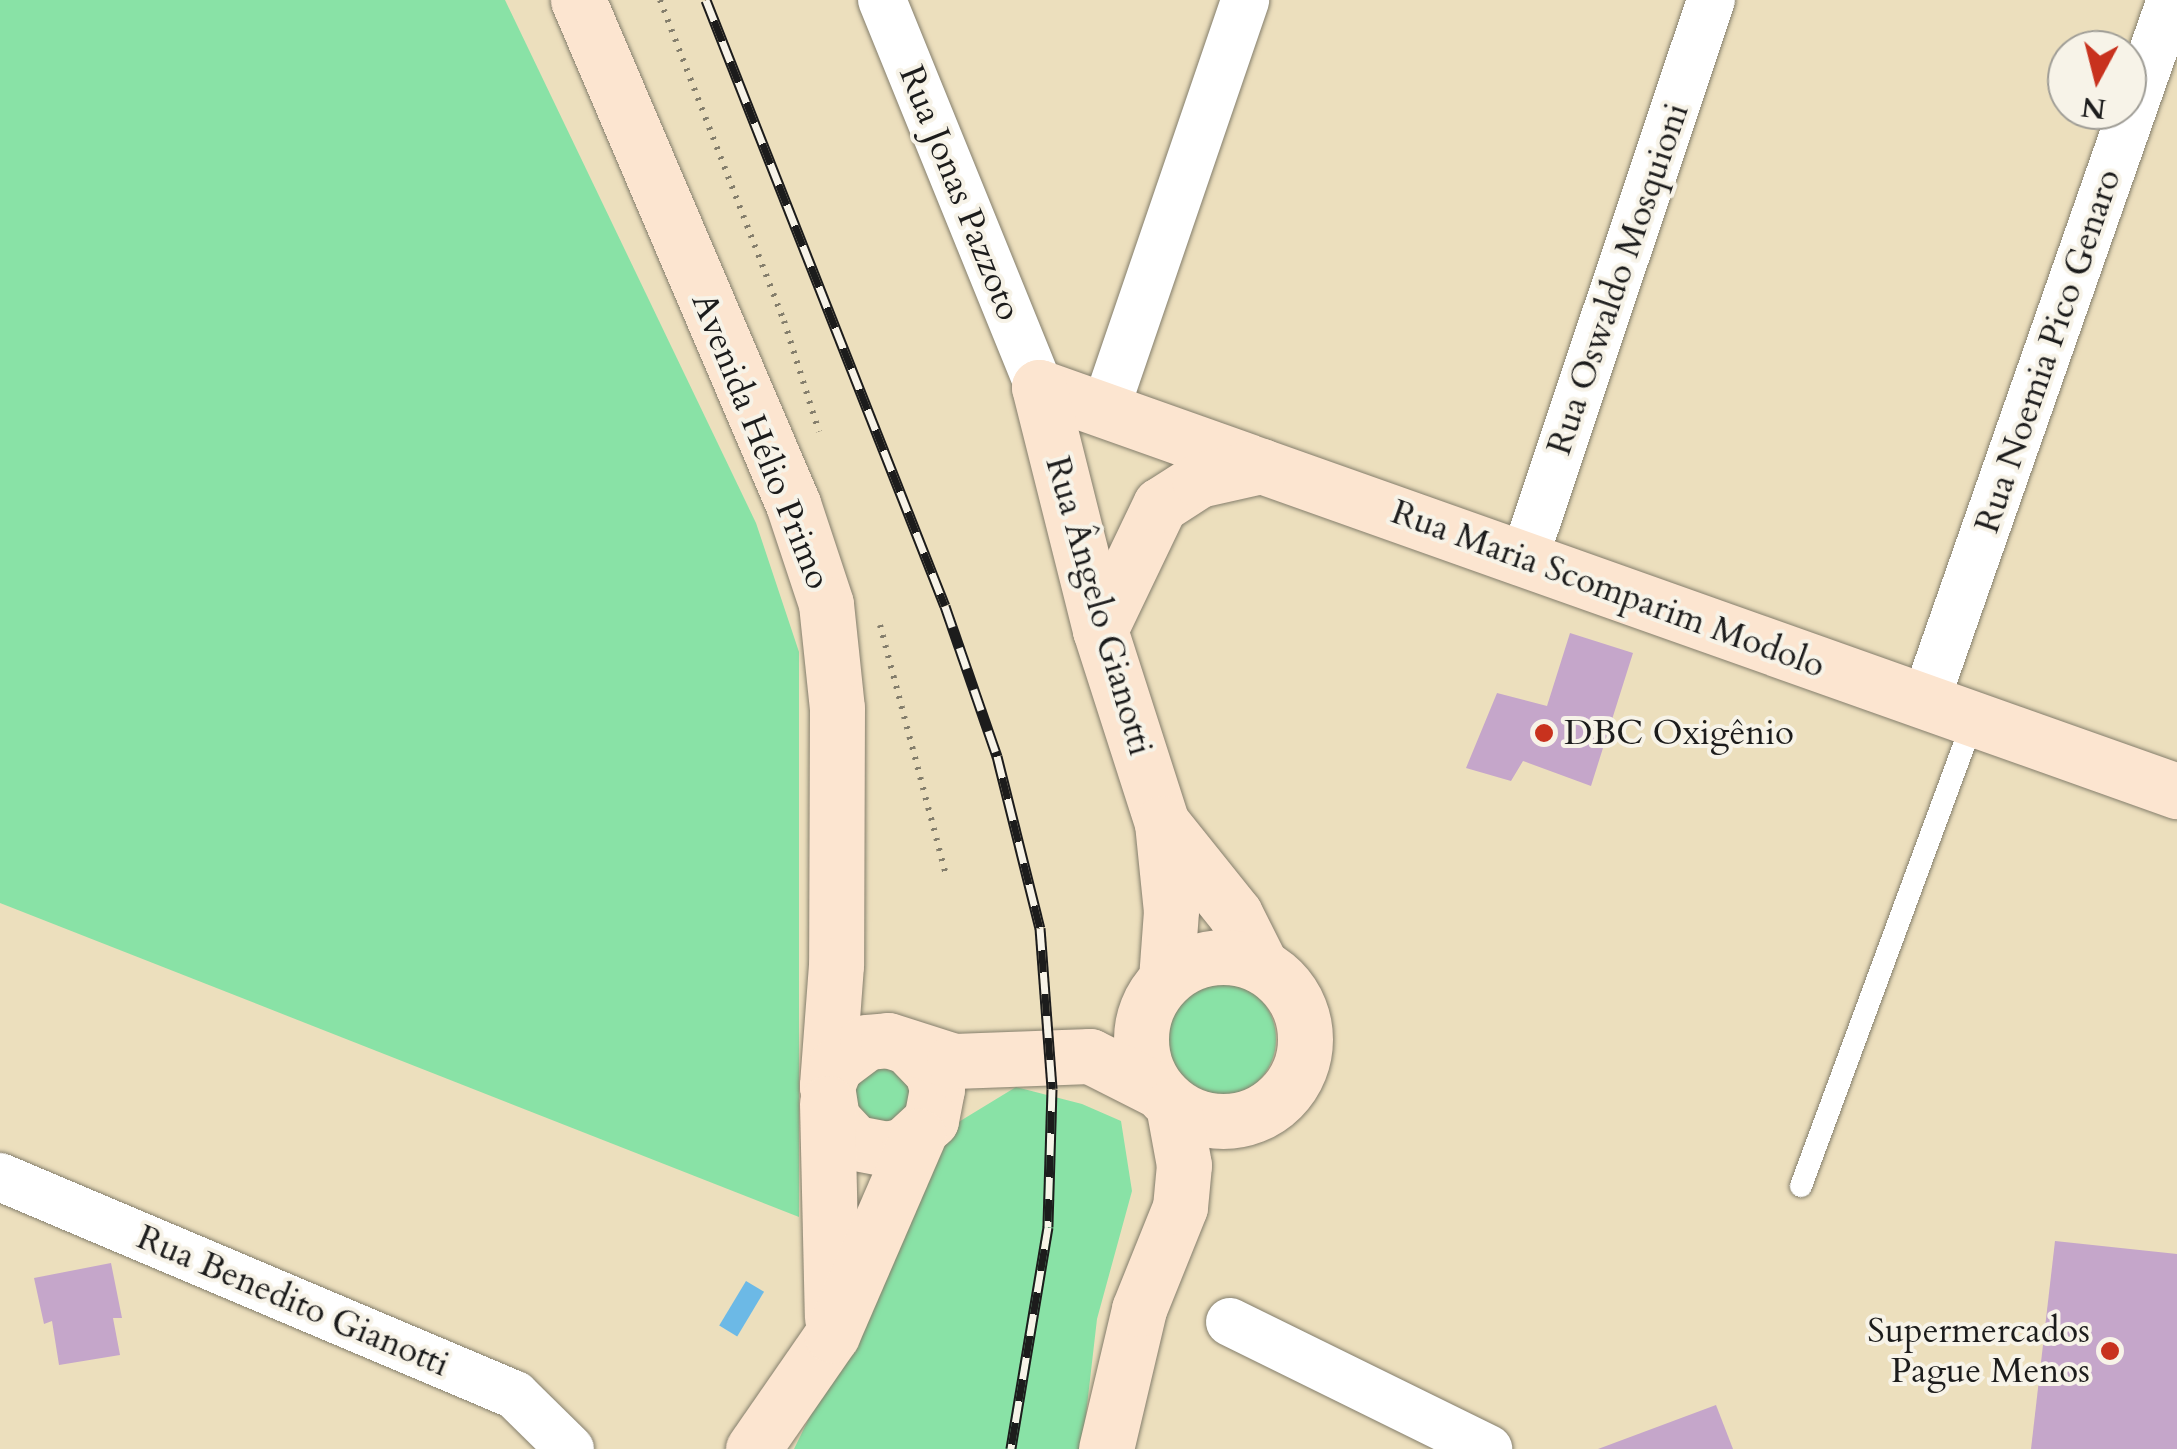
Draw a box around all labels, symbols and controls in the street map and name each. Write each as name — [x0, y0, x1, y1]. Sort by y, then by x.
north arrow — [2047, 30, 2147, 130]
street label: Rua Jonas Pazzoto — [890, 60, 1030, 326]
text: N — [2079, 87, 2108, 128]
street label: Rua Oswaldo Mosquioni — [1538, 98, 1698, 460]
street label: Rua Noemia Pico Genaro — [1966, 164, 2130, 538]
street label: Avenida Hélio Primo — [682, 287, 840, 595]
street label: Rua Ângelo Gianotti — [1036, 452, 1162, 760]
street label: Rua Maria Scomparim Modolo — [1386, 491, 1830, 687]
place label: DBC Oxigênio — [1564, 712, 1794, 754]
marker: DBC Oxigênio — [1533, 722, 1555, 744]
street label: Rua Benedito Gianotti — [131, 1216, 455, 1386]
place label: Supermercados Pague Menos — [1867, 1310, 2090, 1392]
marker: Supermercados Pague Menos — [2099, 1340, 2121, 1362]

